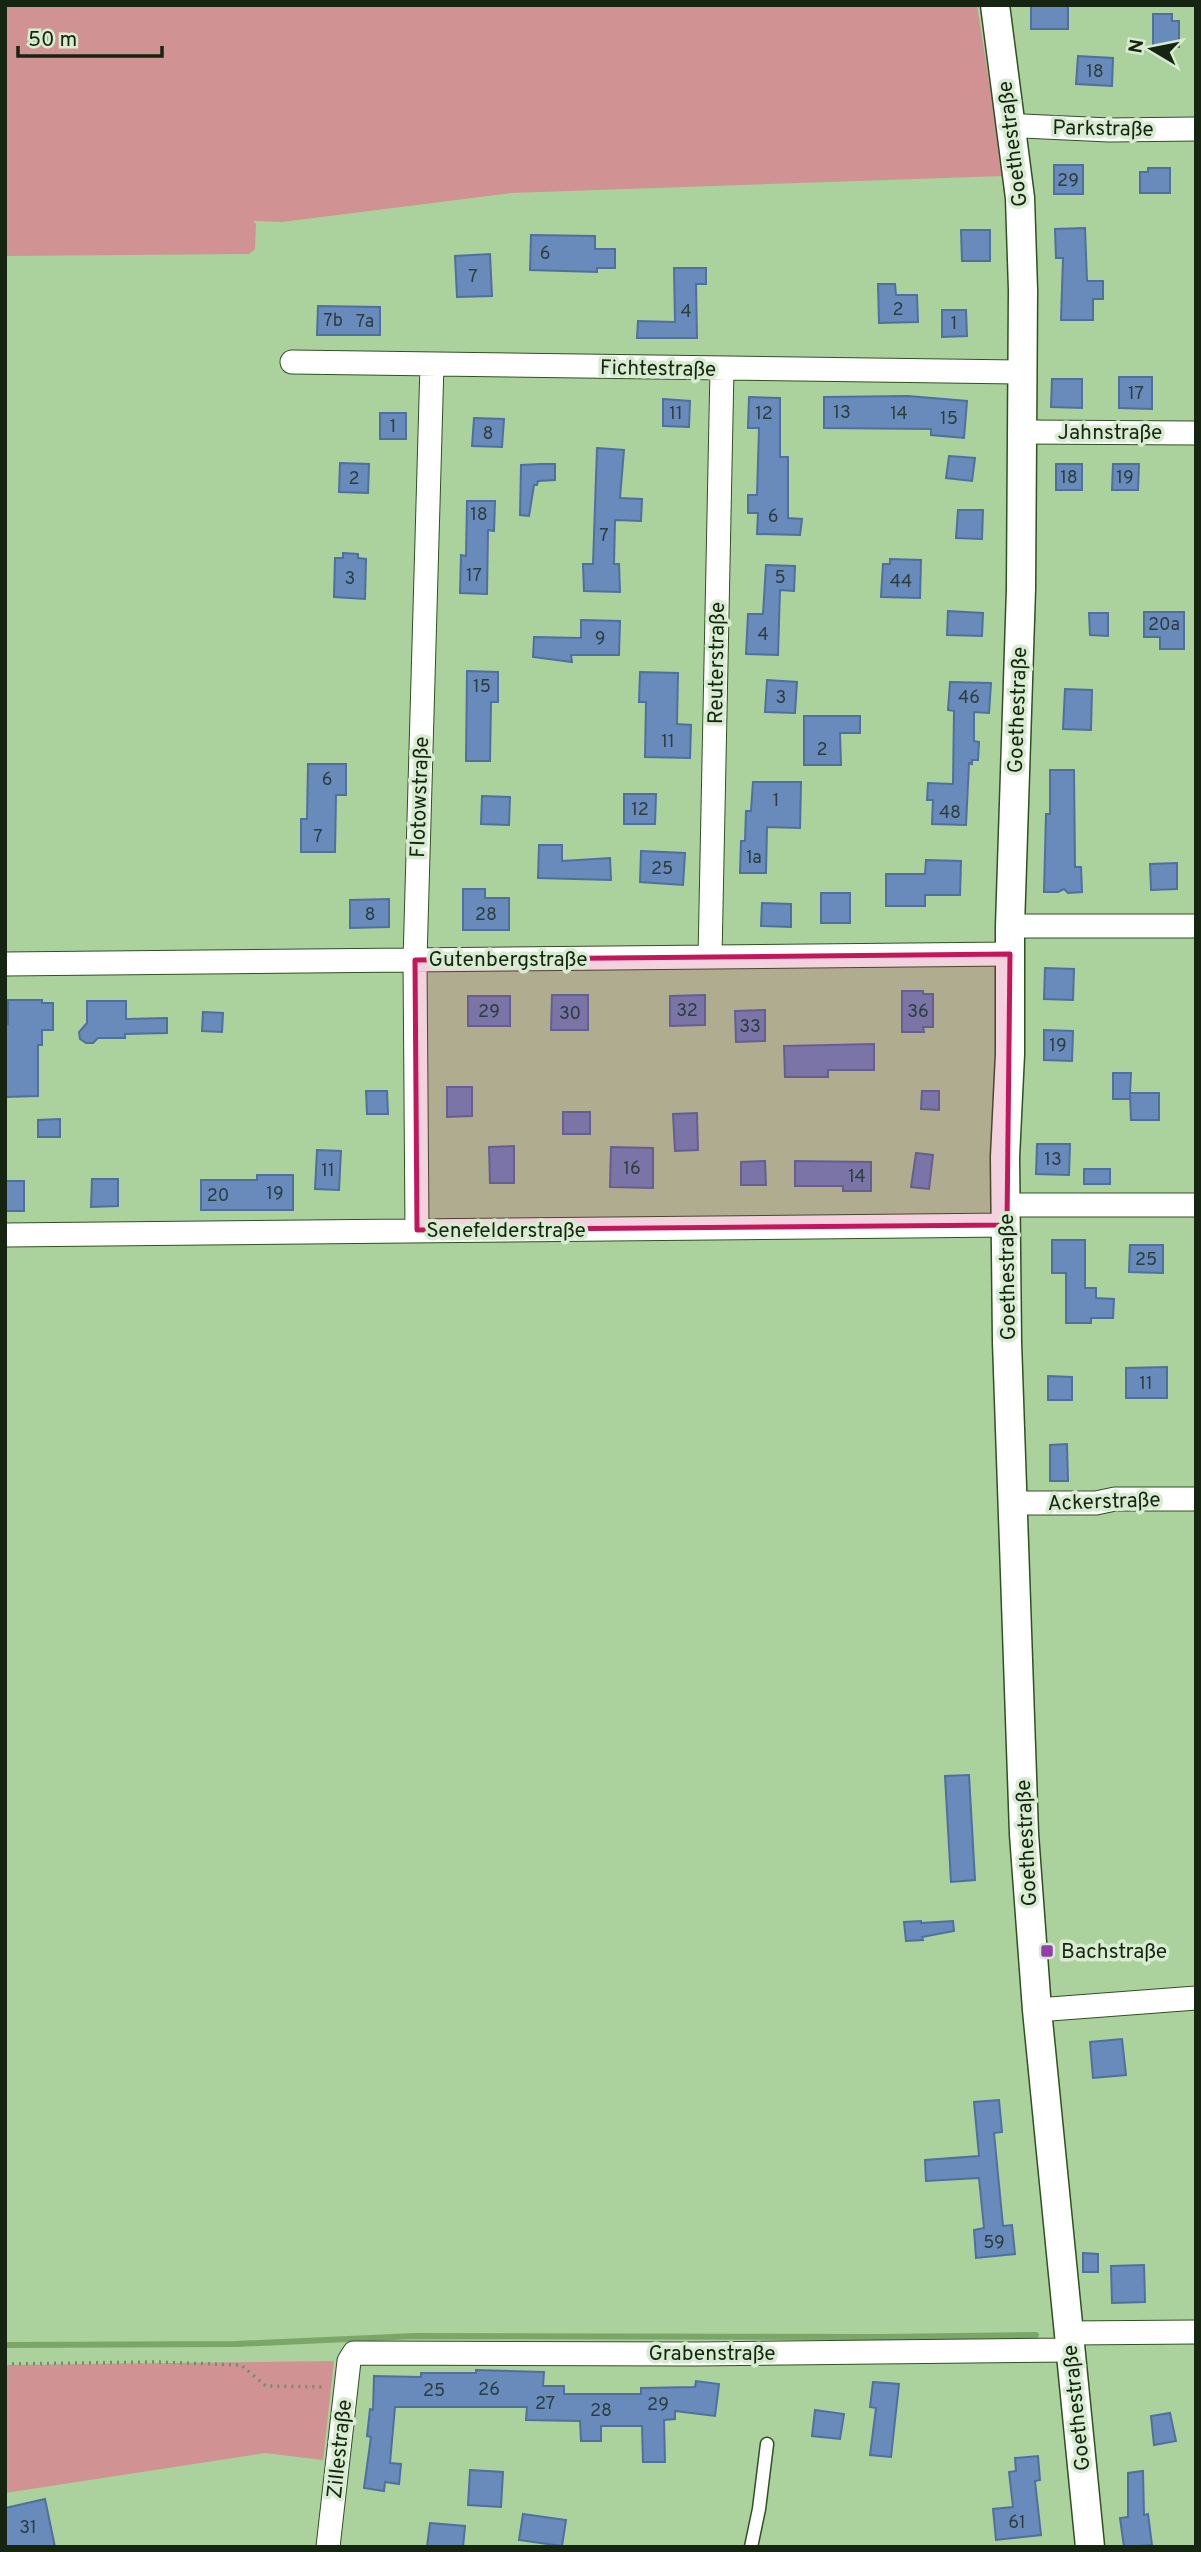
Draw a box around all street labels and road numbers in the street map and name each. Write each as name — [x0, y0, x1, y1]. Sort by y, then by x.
street label: Goethestraße — [992, 79, 1035, 208]
street label: Parkstraße — [1052, 115, 1154, 144]
street label: Fichtestraße — [600, 355, 716, 384]
street label: Jahnstraße — [1058, 420, 1162, 447]
street label: Reuterstraße — [703, 602, 732, 724]
street label: Goethestraße — [1003, 646, 1034, 774]
street label: Flotowstraße — [405, 736, 436, 858]
street label: Gutenbergstraße — [429, 947, 587, 974]
street label: Goethestraße — [994, 1213, 1023, 1341]
street label: Senefelderstraße — [426, 1218, 586, 1245]
street label: Ackerstraße — [1047, 1487, 1161, 1518]
street label: Goethestraße — [1011, 1779, 1044, 1907]
street label: Grabenstraße — [648, 2341, 776, 2368]
street label: Goethestraße — [1057, 2343, 1098, 2472]
street label: Zillestraße — [322, 2398, 359, 2500]

